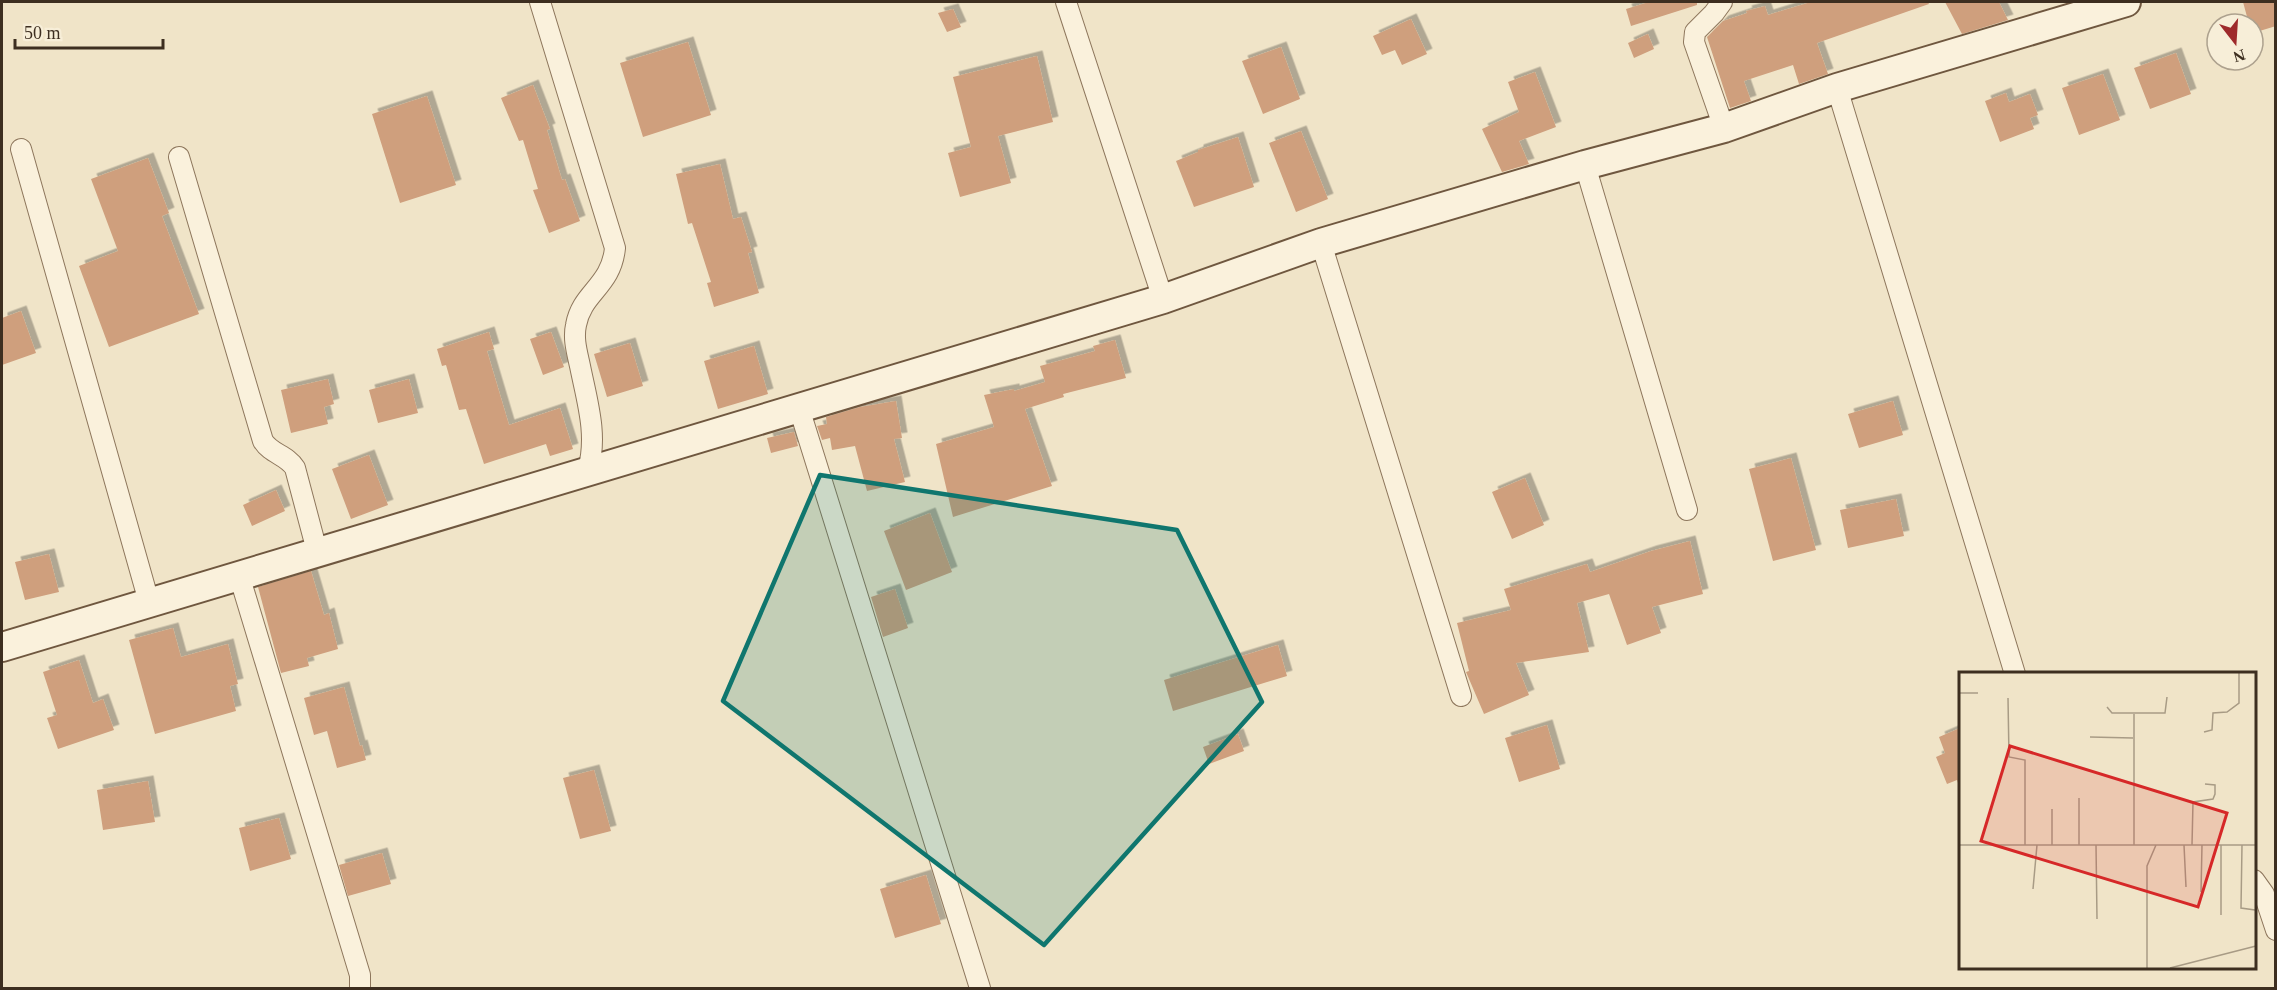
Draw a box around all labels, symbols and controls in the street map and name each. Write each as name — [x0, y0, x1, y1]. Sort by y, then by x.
scale bar — [15, 12, 164, 50]
north arrow — [2205, 12, 2265, 72]
text: 50 m — [24, 23, 61, 43]
text: N — [2231, 46, 2247, 66]
inset map — [1959, 672, 2256, 969]

